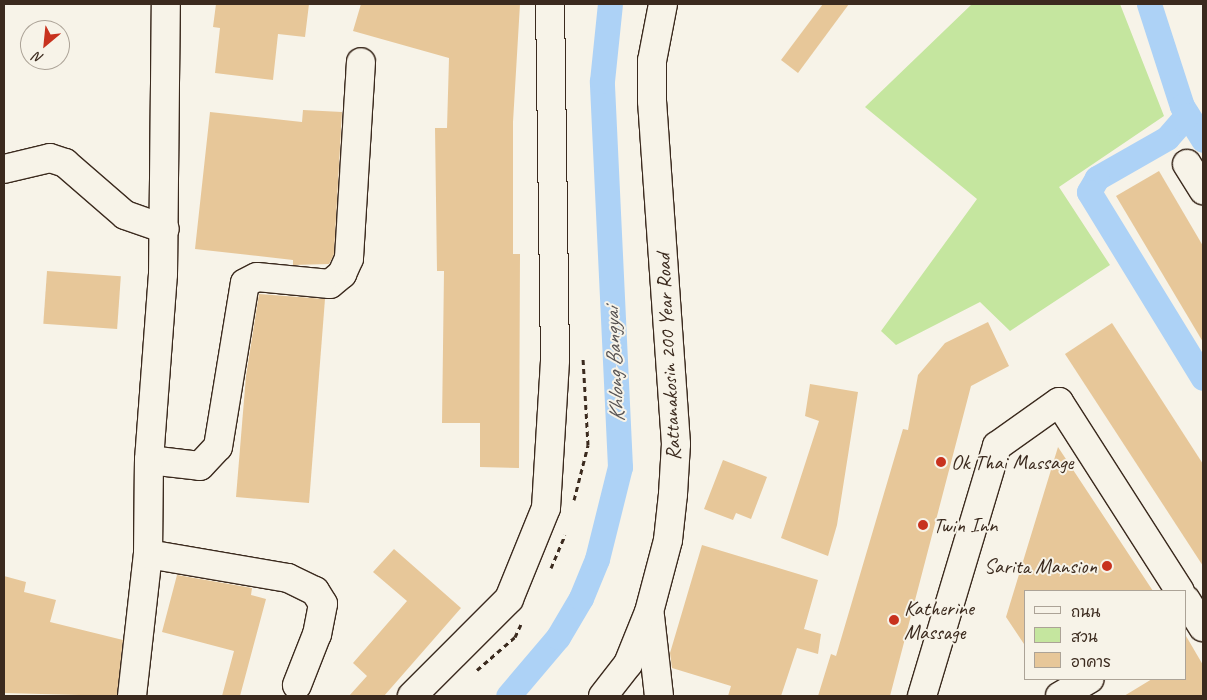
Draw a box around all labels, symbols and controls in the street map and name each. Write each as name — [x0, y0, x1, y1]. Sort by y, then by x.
north arrow — [20, 20, 70, 70]
text: N — [30, 48, 46, 67]
street label: Rattanakosin 200 Year Road — [650, 253, 686, 461]
water label: Khlong Bangyai — [599, 307, 631, 423]
place label: Ok Thai Massage — [951, 449, 1074, 475]
marker: Ok Thai Massage — [935, 456, 947, 468]
place label: Twin Inn — [933, 512, 997, 538]
marker: Twin Inn — [917, 519, 929, 531]
place label: Sarita Mansion — [984, 553, 1097, 579]
marker: Sarita Mansion — [1101, 560, 1113, 572]
legend — [1024, 590, 1187, 680]
place label: Katherine Massage — [904, 595, 974, 645]
text: ถนน — [1071, 603, 1100, 622]
marker: Katherine Massage — [888, 614, 900, 626]
text: สวน — [1071, 628, 1098, 647]
text: อาคาร — [1071, 653, 1111, 672]

